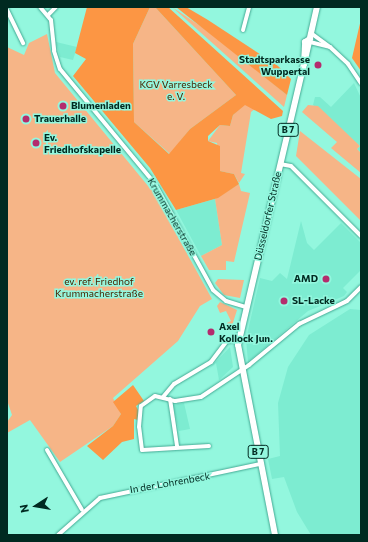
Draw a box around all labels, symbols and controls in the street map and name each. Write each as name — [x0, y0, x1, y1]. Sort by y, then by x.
place label: Stadtsparkasse Wuppertal — [239, 53, 310, 76]
marker: Stadtsparkasse Wuppertal — [313, 60, 323, 70]
park label: KGV Varresbeck e. V. — [139, 78, 213, 102]
place label: Blumenladen — [71, 100, 131, 112]
marker: Blumenladen — [58, 101, 68, 111]
place label: Trauerhalle — [34, 113, 86, 125]
marker: Trauerhalle — [21, 114, 31, 124]
road number: B 7 — [277, 123, 299, 137]
place label: Ev. Friedhofskapelle — [44, 131, 121, 154]
marker: Ev. Friedhofskapelle — [31, 138, 41, 148]
street label: Düsseldorfer Straße — [252, 170, 284, 262]
street label: Krummacherstraße — [145, 176, 199, 258]
place label: AMD — [294, 273, 318, 285]
marker: AMD — [321, 274, 331, 284]
park label: ev. ref. Friedhof Krummacherstraße — [55, 275, 143, 298]
place label: SL-Lacke — [292, 295, 335, 307]
marker: SL-Lacke — [279, 296, 289, 306]
place label: Axel Kollock Jun. — [219, 320, 273, 344]
marker: Axel Kollock Jun. — [206, 327, 216, 337]
road number: B 7 — [247, 445, 269, 459]
street label: In der Lohrenbeck — [129, 470, 211, 496]
north arrow — [16, 486, 56, 526]
text: N — [17, 503, 31, 514]

